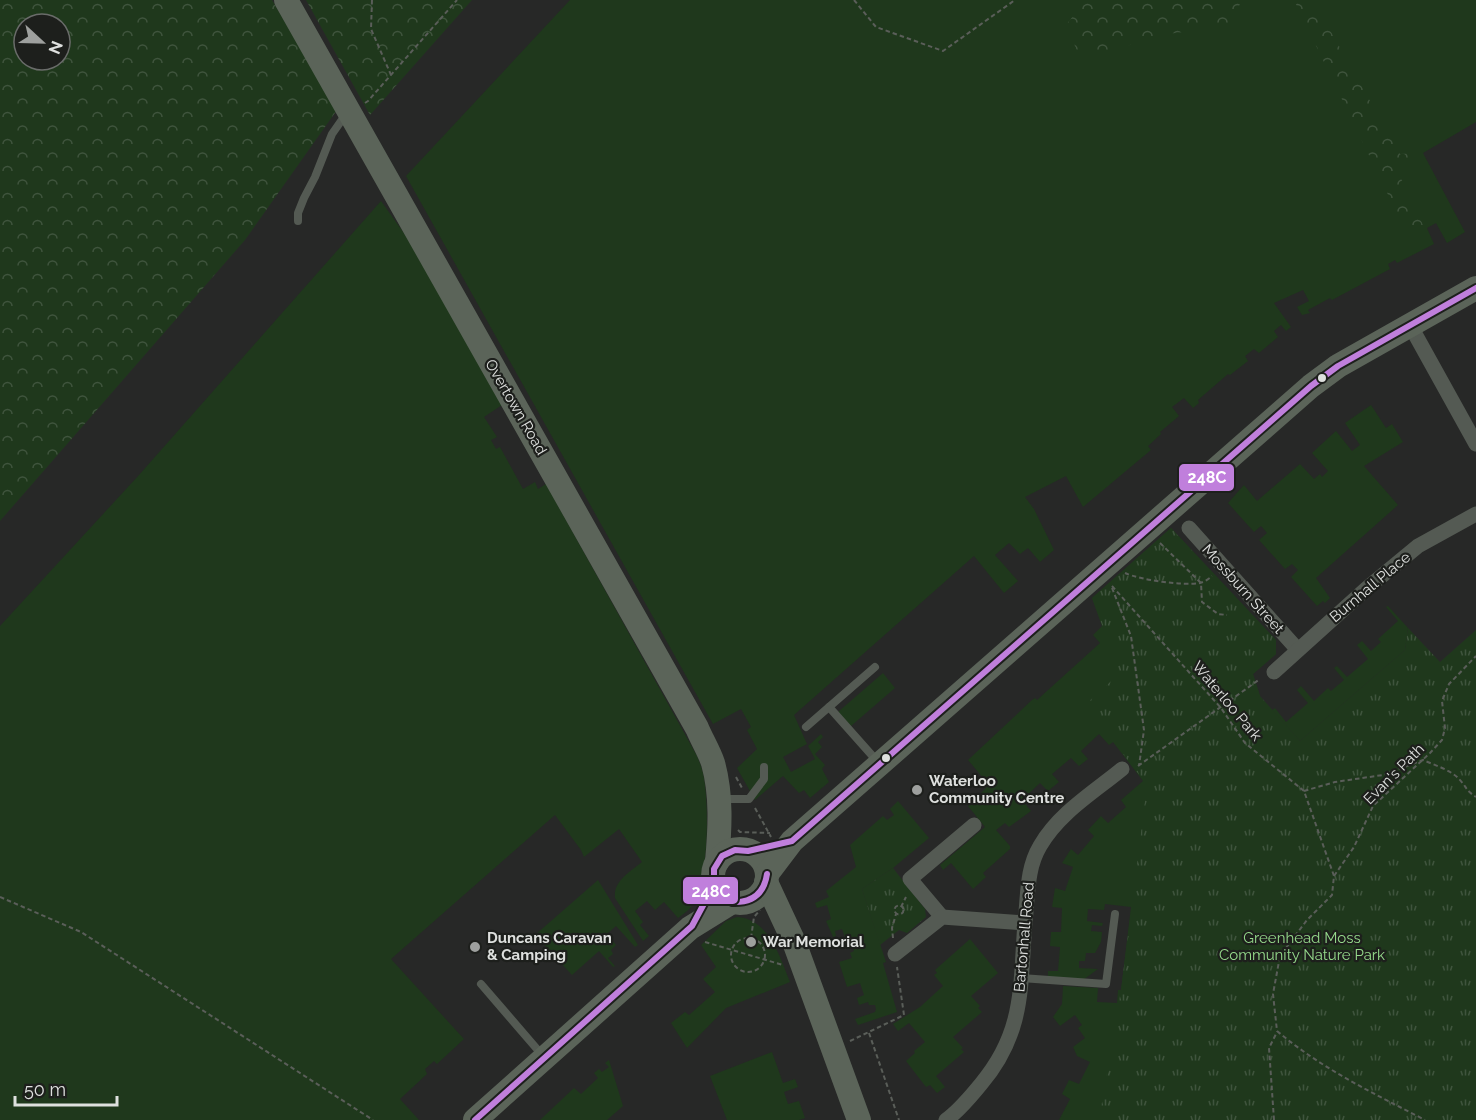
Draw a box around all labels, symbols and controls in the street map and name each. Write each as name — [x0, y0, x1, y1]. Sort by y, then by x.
north arrow — [12, 12, 72, 72]
text: N — [44, 38, 67, 57]
street label: Overtown Road — [481, 356, 551, 458]
unlabelled marker — [1316, 372, 1328, 384]
line badge: 248C — [1178, 463, 1235, 492]
text: 248C — [1188, 468, 1226, 487]
street label: Mossburn Street — [1198, 541, 1288, 637]
street label: Burnhall Place — [1326, 548, 1414, 626]
street label: Waterloo Park — [1188, 658, 1266, 744]
street label: Evan's Path — [1360, 740, 1428, 808]
unlabelled marker — [880, 752, 892, 764]
place label: Waterloo Community Centre — [929, 772, 1064, 807]
marker: Waterloo Community Centre — [910, 783, 924, 797]
line badge: 248C — [682, 876, 739, 905]
street label: Bartonhall Road — [1010, 881, 1038, 993]
text: 248C — [692, 882, 730, 901]
place label: Duncans Caravan & Camping — [487, 929, 612, 964]
park label: Greenhead Moss Community Nature Park — [1219, 929, 1385, 964]
place label: War Memorial — [763, 933, 864, 951]
marker: War Memorial — [744, 935, 758, 949]
marker: Duncans Caravan & Camping — [468, 940, 482, 954]
scale bar — [15, 1069, 117, 1107]
text: 50 m — [24, 1079, 66, 1100]

